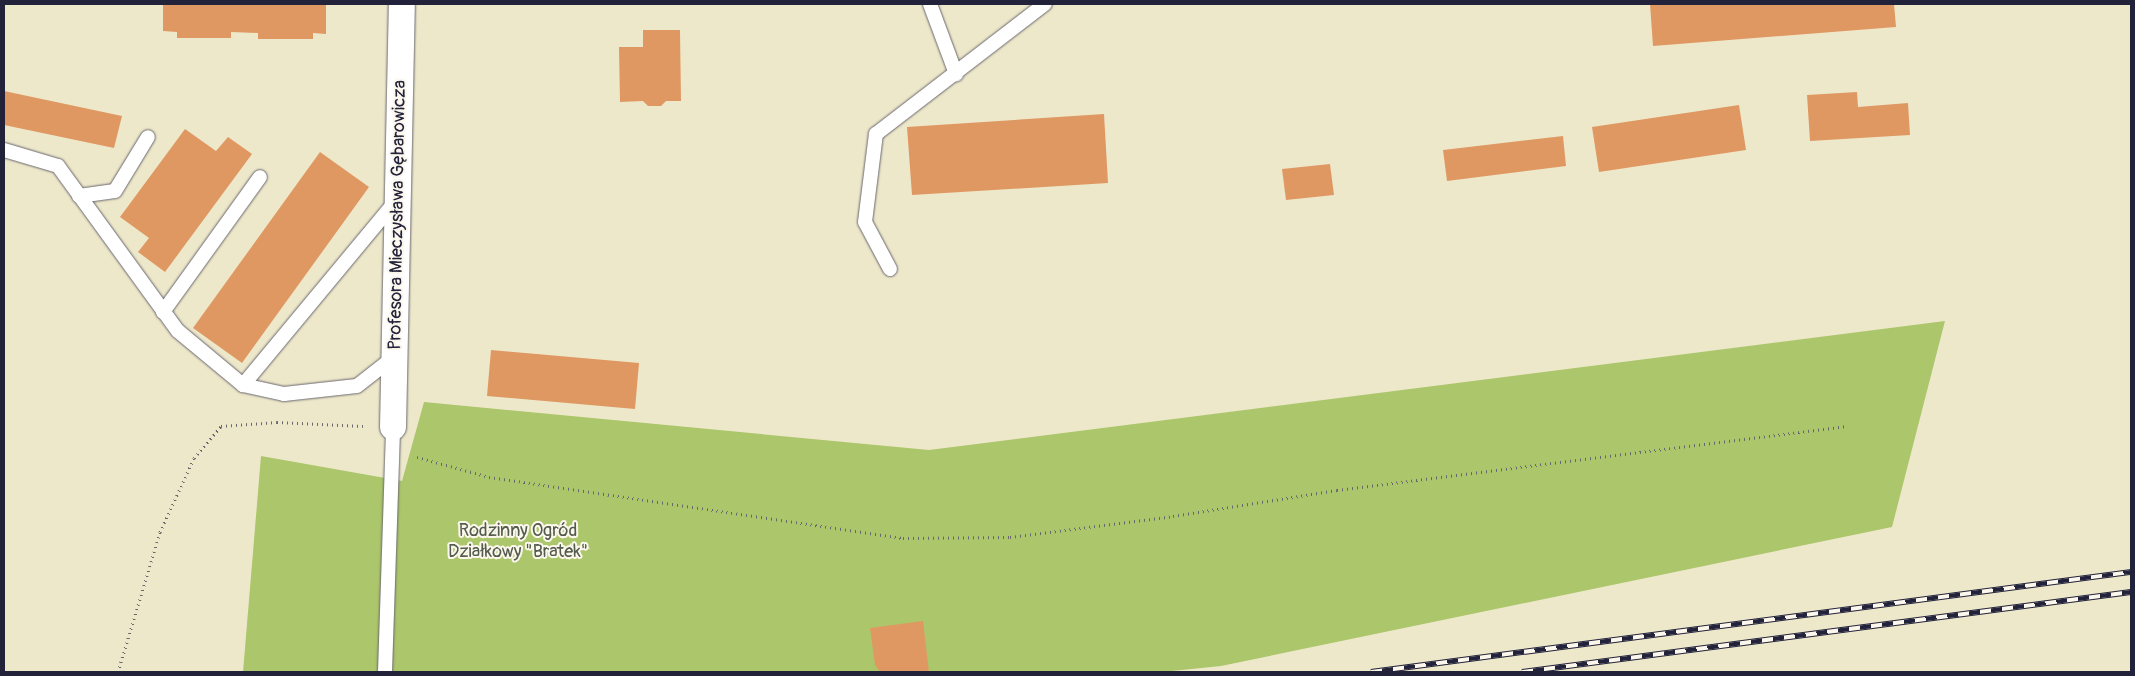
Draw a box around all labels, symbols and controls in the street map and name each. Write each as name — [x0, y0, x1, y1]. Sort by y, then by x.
street label: Profesora Mieczysława Gębarowicza — [385, 80, 411, 350]
park label: Rodzinny Ogród Działkowy "Bratek" — [448, 521, 588, 564]

